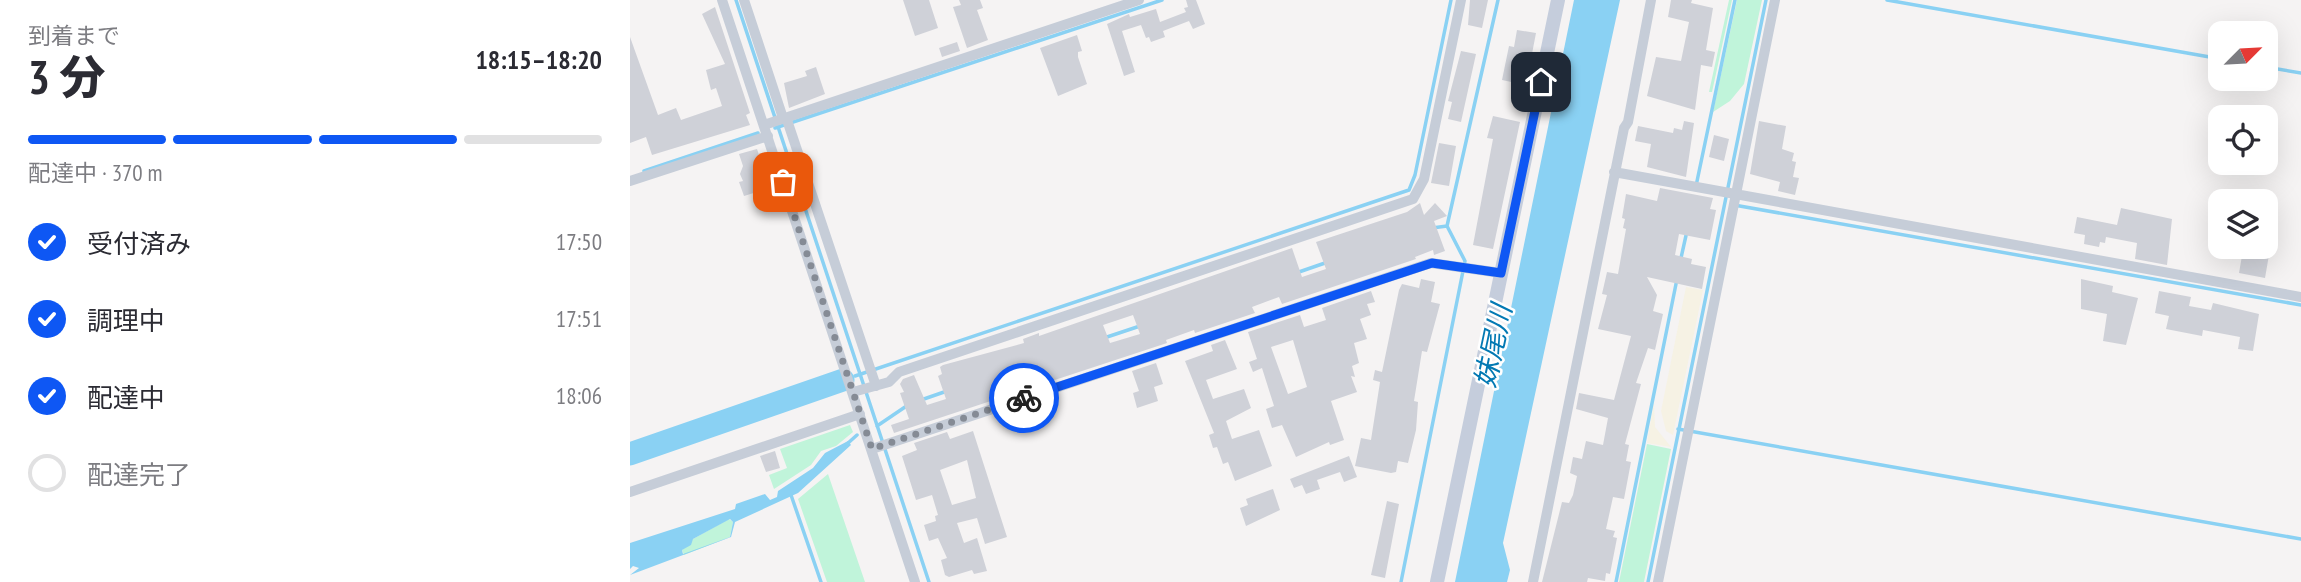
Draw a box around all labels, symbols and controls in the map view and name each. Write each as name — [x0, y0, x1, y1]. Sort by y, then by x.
text: 到着まで — [28, 21, 120, 50]
north arrow — [2208, 21, 2278, 91]
map controls — [2208, 21, 2278, 259]
text: 18:15–18:20 — [475, 43, 602, 76]
text: 3 分 — [28, 47, 105, 107]
pin — [1511, 52, 1571, 112]
icon: home — [1522, 63, 1560, 101]
button: locate — [2208, 105, 2278, 175]
pin — [753, 152, 813, 212]
text: 配達中 · 370 m — [28, 158, 163, 187]
icon: bag — [764, 163, 802, 201]
button: layers — [2208, 189, 2278, 259]
icon: check — [28, 223, 66, 261]
text: 受付済み — [87, 227, 191, 260]
text: 17:50 — [556, 227, 602, 256]
water label: 妹尾川 — [1466, 298, 1520, 391]
icon: check — [28, 300, 66, 338]
text: 調理中 — [87, 304, 165, 337]
text: 17:51 — [556, 304, 602, 333]
courier — [989, 363, 1059, 433]
icon: check — [28, 377, 66, 415]
icon: bike — [1005, 379, 1043, 417]
text: 配達中 — [87, 381, 165, 414]
text: 18:06 — [556, 381, 602, 410]
text: 配達完了 — [87, 458, 191, 491]

